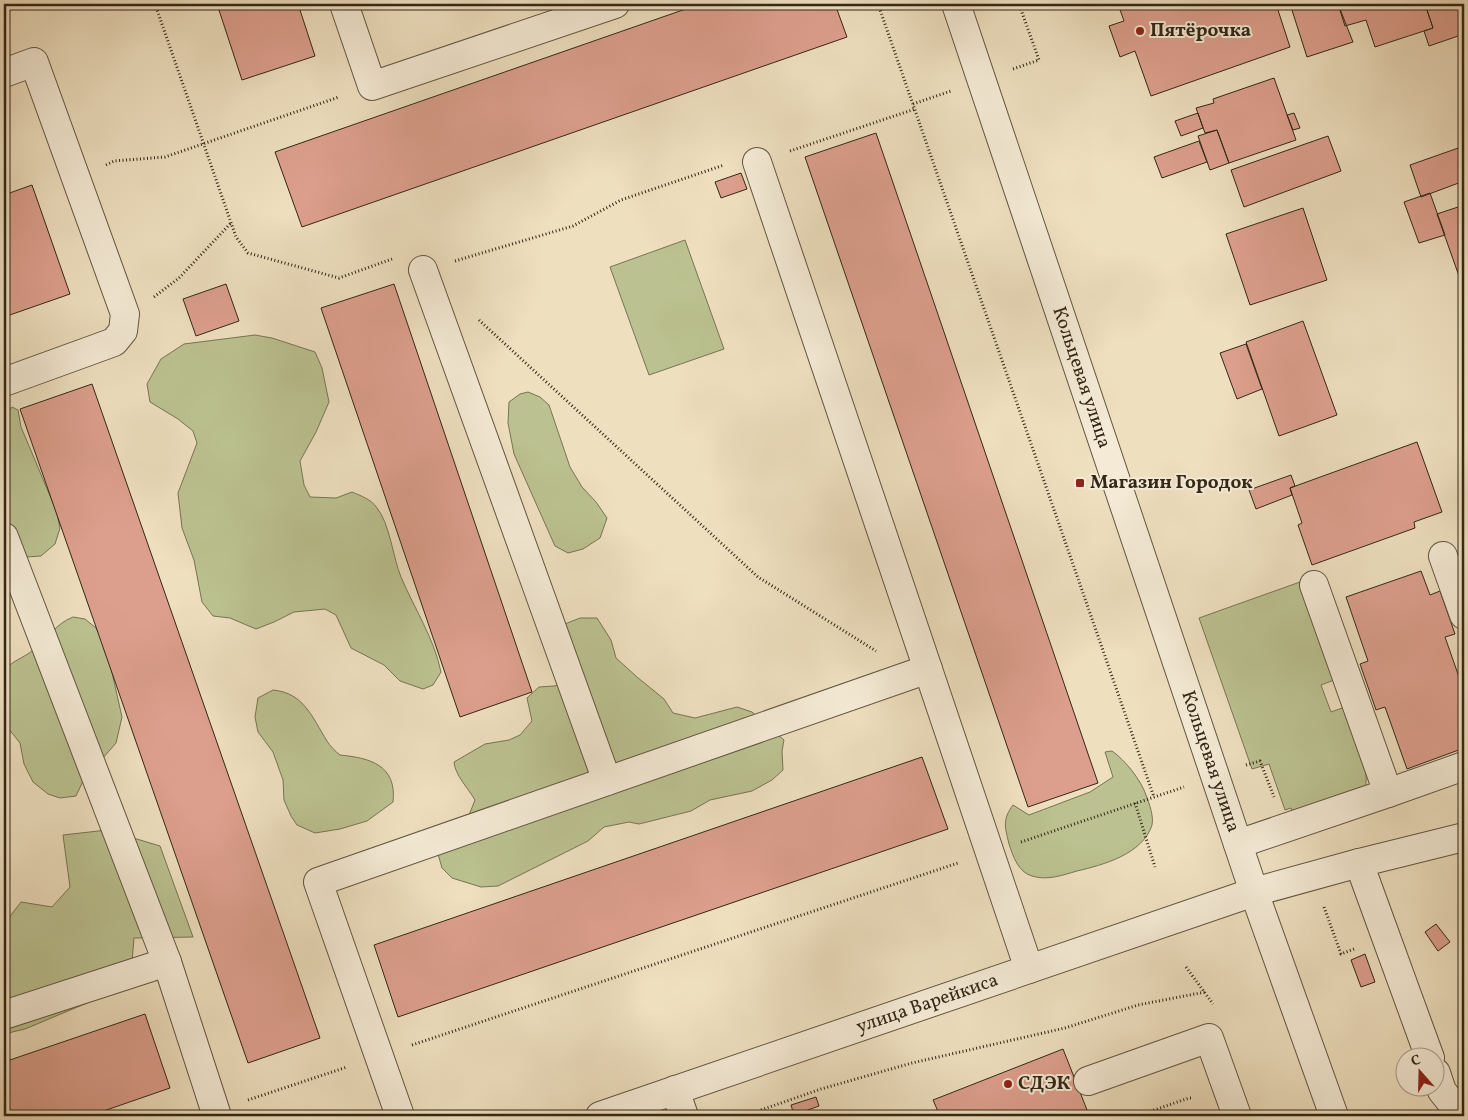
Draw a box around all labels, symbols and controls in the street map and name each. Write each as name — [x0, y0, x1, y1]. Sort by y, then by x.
place label: Пятёрочка — [1150, 18, 1251, 44]
marker: Пятёрочка — [1134, 25, 1146, 37]
street label: Кольцевая улица — [1046, 303, 1117, 452]
place label: Магазин Городок — [1090, 470, 1253, 496]
marker: Магазин Городок — [1074, 477, 1086, 489]
street label: Кольцевая улица — [1174, 687, 1246, 836]
street label: улица Варейкиса — [853, 968, 1002, 1040]
north arrow — [1396, 1048, 1446, 1098]
text: С — [1409, 1051, 1424, 1072]
place label: СДЭК — [1018, 1071, 1071, 1097]
marker: СДЭК — [1002, 1078, 1014, 1090]

